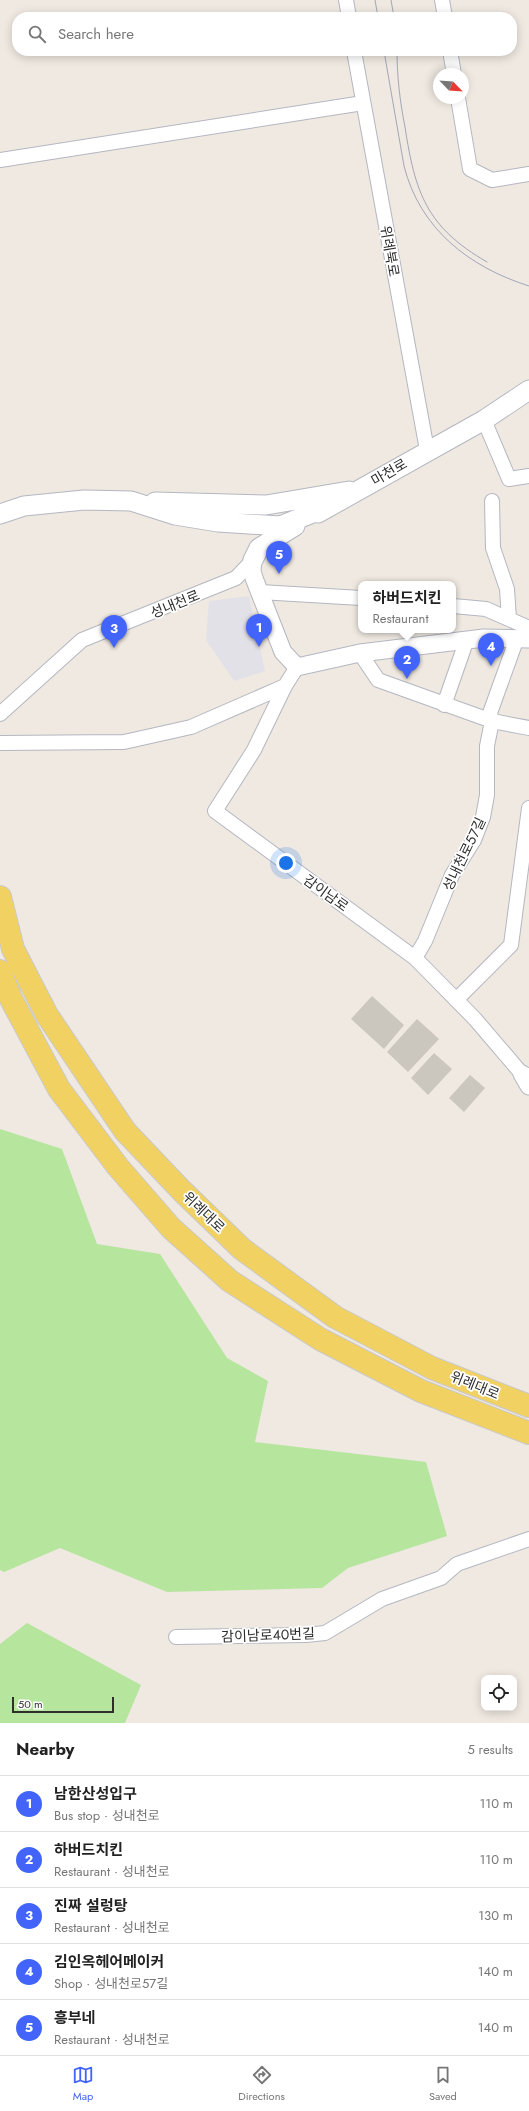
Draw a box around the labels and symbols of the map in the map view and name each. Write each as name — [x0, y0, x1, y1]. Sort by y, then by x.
north arrow — [433, 68, 469, 104]
street label: 위례북로 — [376, 224, 404, 278]
street label: 마천로 — [367, 454, 411, 490]
pin: 5 — [266, 541, 292, 574]
street label: 성내천로 — [147, 585, 203, 623]
pin: 1 — [246, 614, 272, 647]
pin: 3 — [101, 615, 127, 648]
pin: 4 — [478, 633, 504, 666]
pin: 2 — [394, 646, 420, 679]
street label: 성내천로57길 — [438, 814, 490, 894]
your location — [276, 853, 296, 873]
street label: 감이남로 — [299, 870, 353, 916]
street label: 위례대로 — [179, 1187, 230, 1237]
street label: 위례대로 — [447, 1366, 503, 1404]
street label: 감이남로40번길 — [221, 1623, 315, 1647]
scale bar — [12, 1695, 114, 1714]

